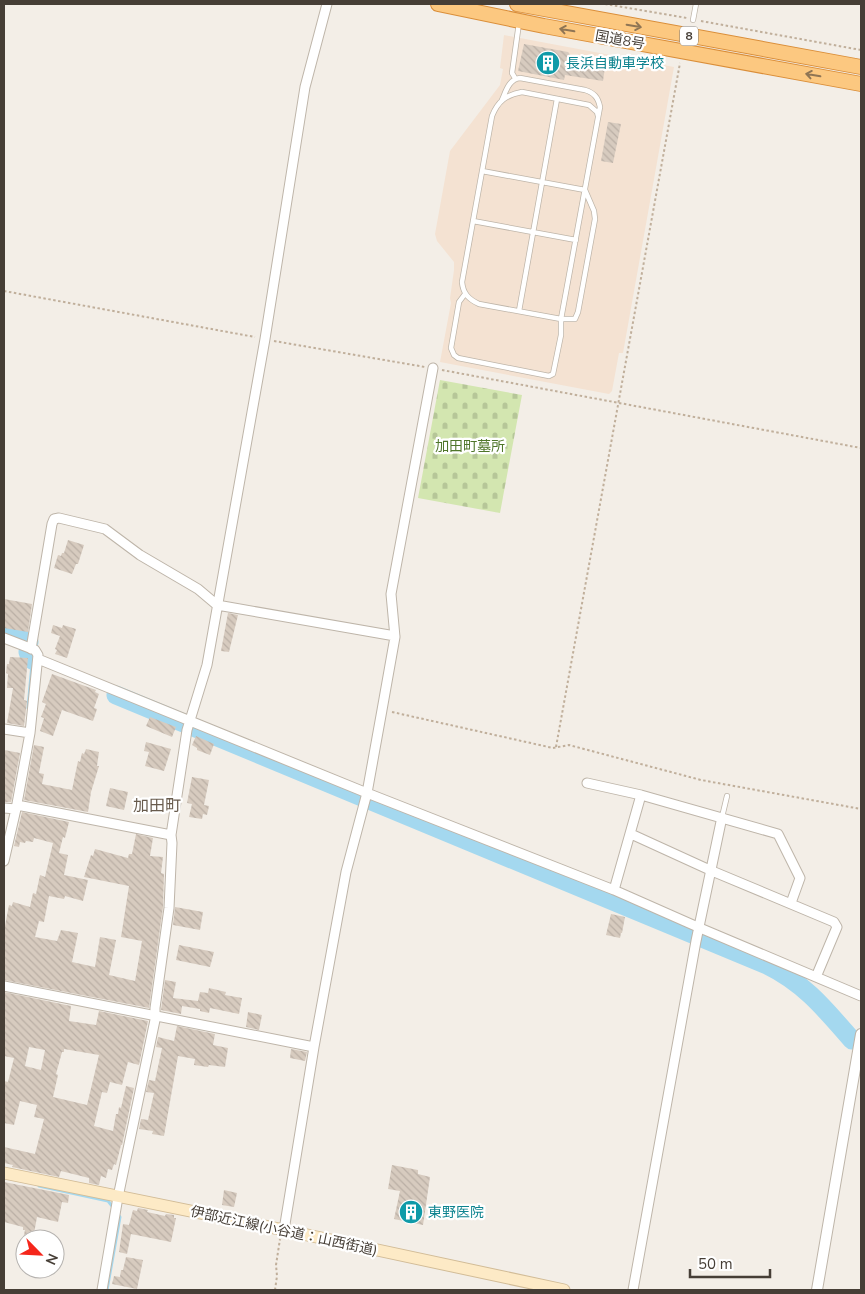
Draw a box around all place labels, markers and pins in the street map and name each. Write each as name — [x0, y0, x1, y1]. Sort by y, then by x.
building icon: 長浜自動車学校 — [535, 50, 561, 76]
place label: 長浜自動車学校 — [566, 54, 664, 73]
building icon: 東野医院 — [398, 1199, 424, 1225]
place label: 東野医院 — [428, 1203, 484, 1222]

